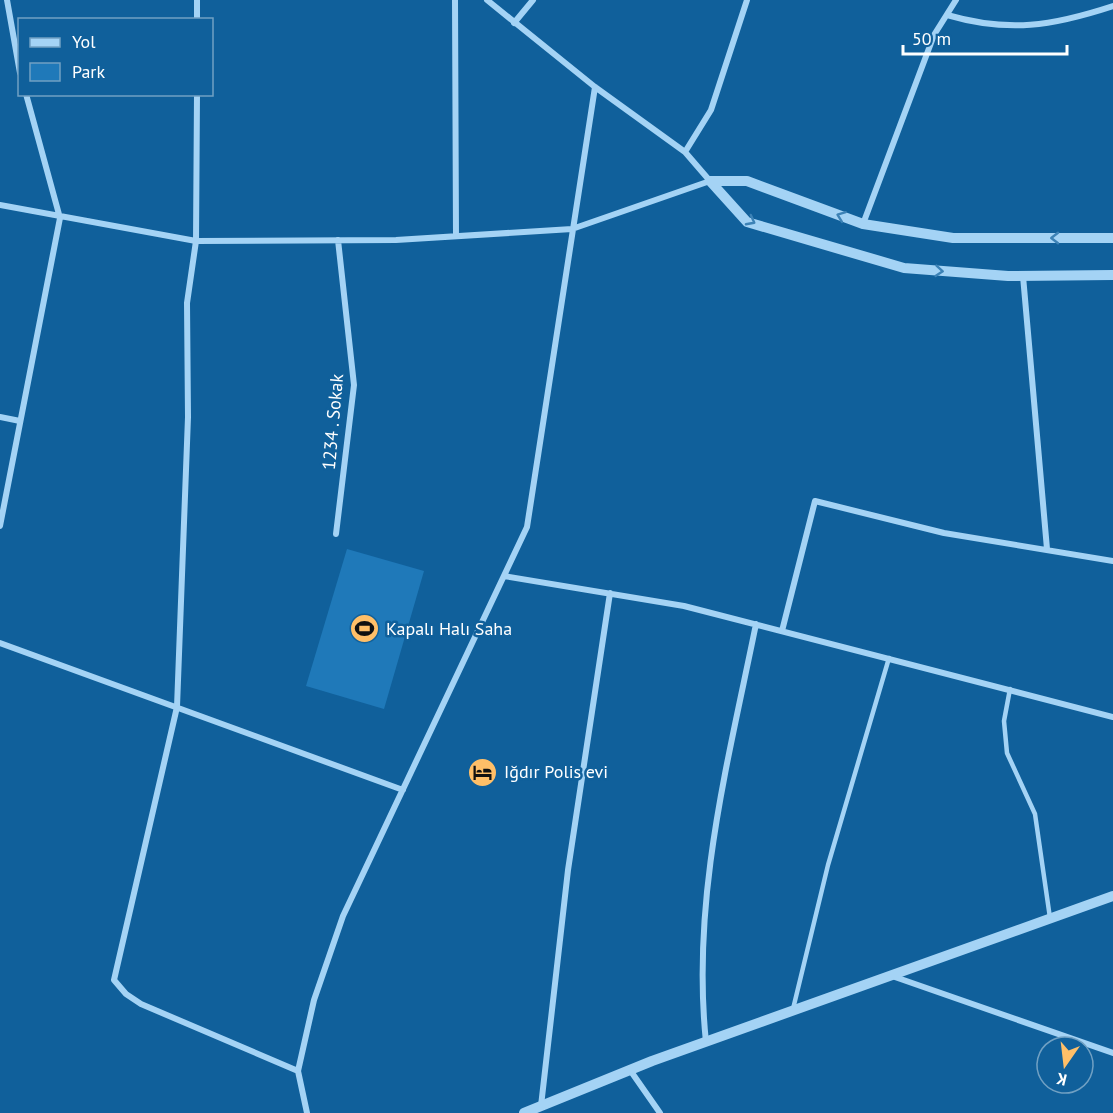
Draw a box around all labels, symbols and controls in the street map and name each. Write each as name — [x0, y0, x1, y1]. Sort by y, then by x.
legend — [18, 18, 213, 96]
scale bar — [903, 18, 1066, 56]
text: 50 m — [912, 27, 951, 50]
text: Yol — [72, 30, 96, 53]
text: Park — [72, 60, 105, 83]
one-way arrow — [836, 211, 847, 223]
one-way arrow — [745, 214, 756, 226]
one-way arrow — [1050, 232, 1059, 244]
one-way arrow — [934, 264, 943, 277]
street label: 1234 . Sokak — [317, 373, 348, 471]
sports icon: Kapalı Halı Saha — [349, 613, 381, 645]
place label: Kapalı Halı Saha — [386, 617, 512, 640]
hotel icon: Iğdır Polis evi — [467, 756, 499, 788]
place label: Iğdır Polis evi — [504, 760, 608, 783]
north arrow — [1035, 1035, 1095, 1095]
text: K — [1054, 1069, 1069, 1090]

